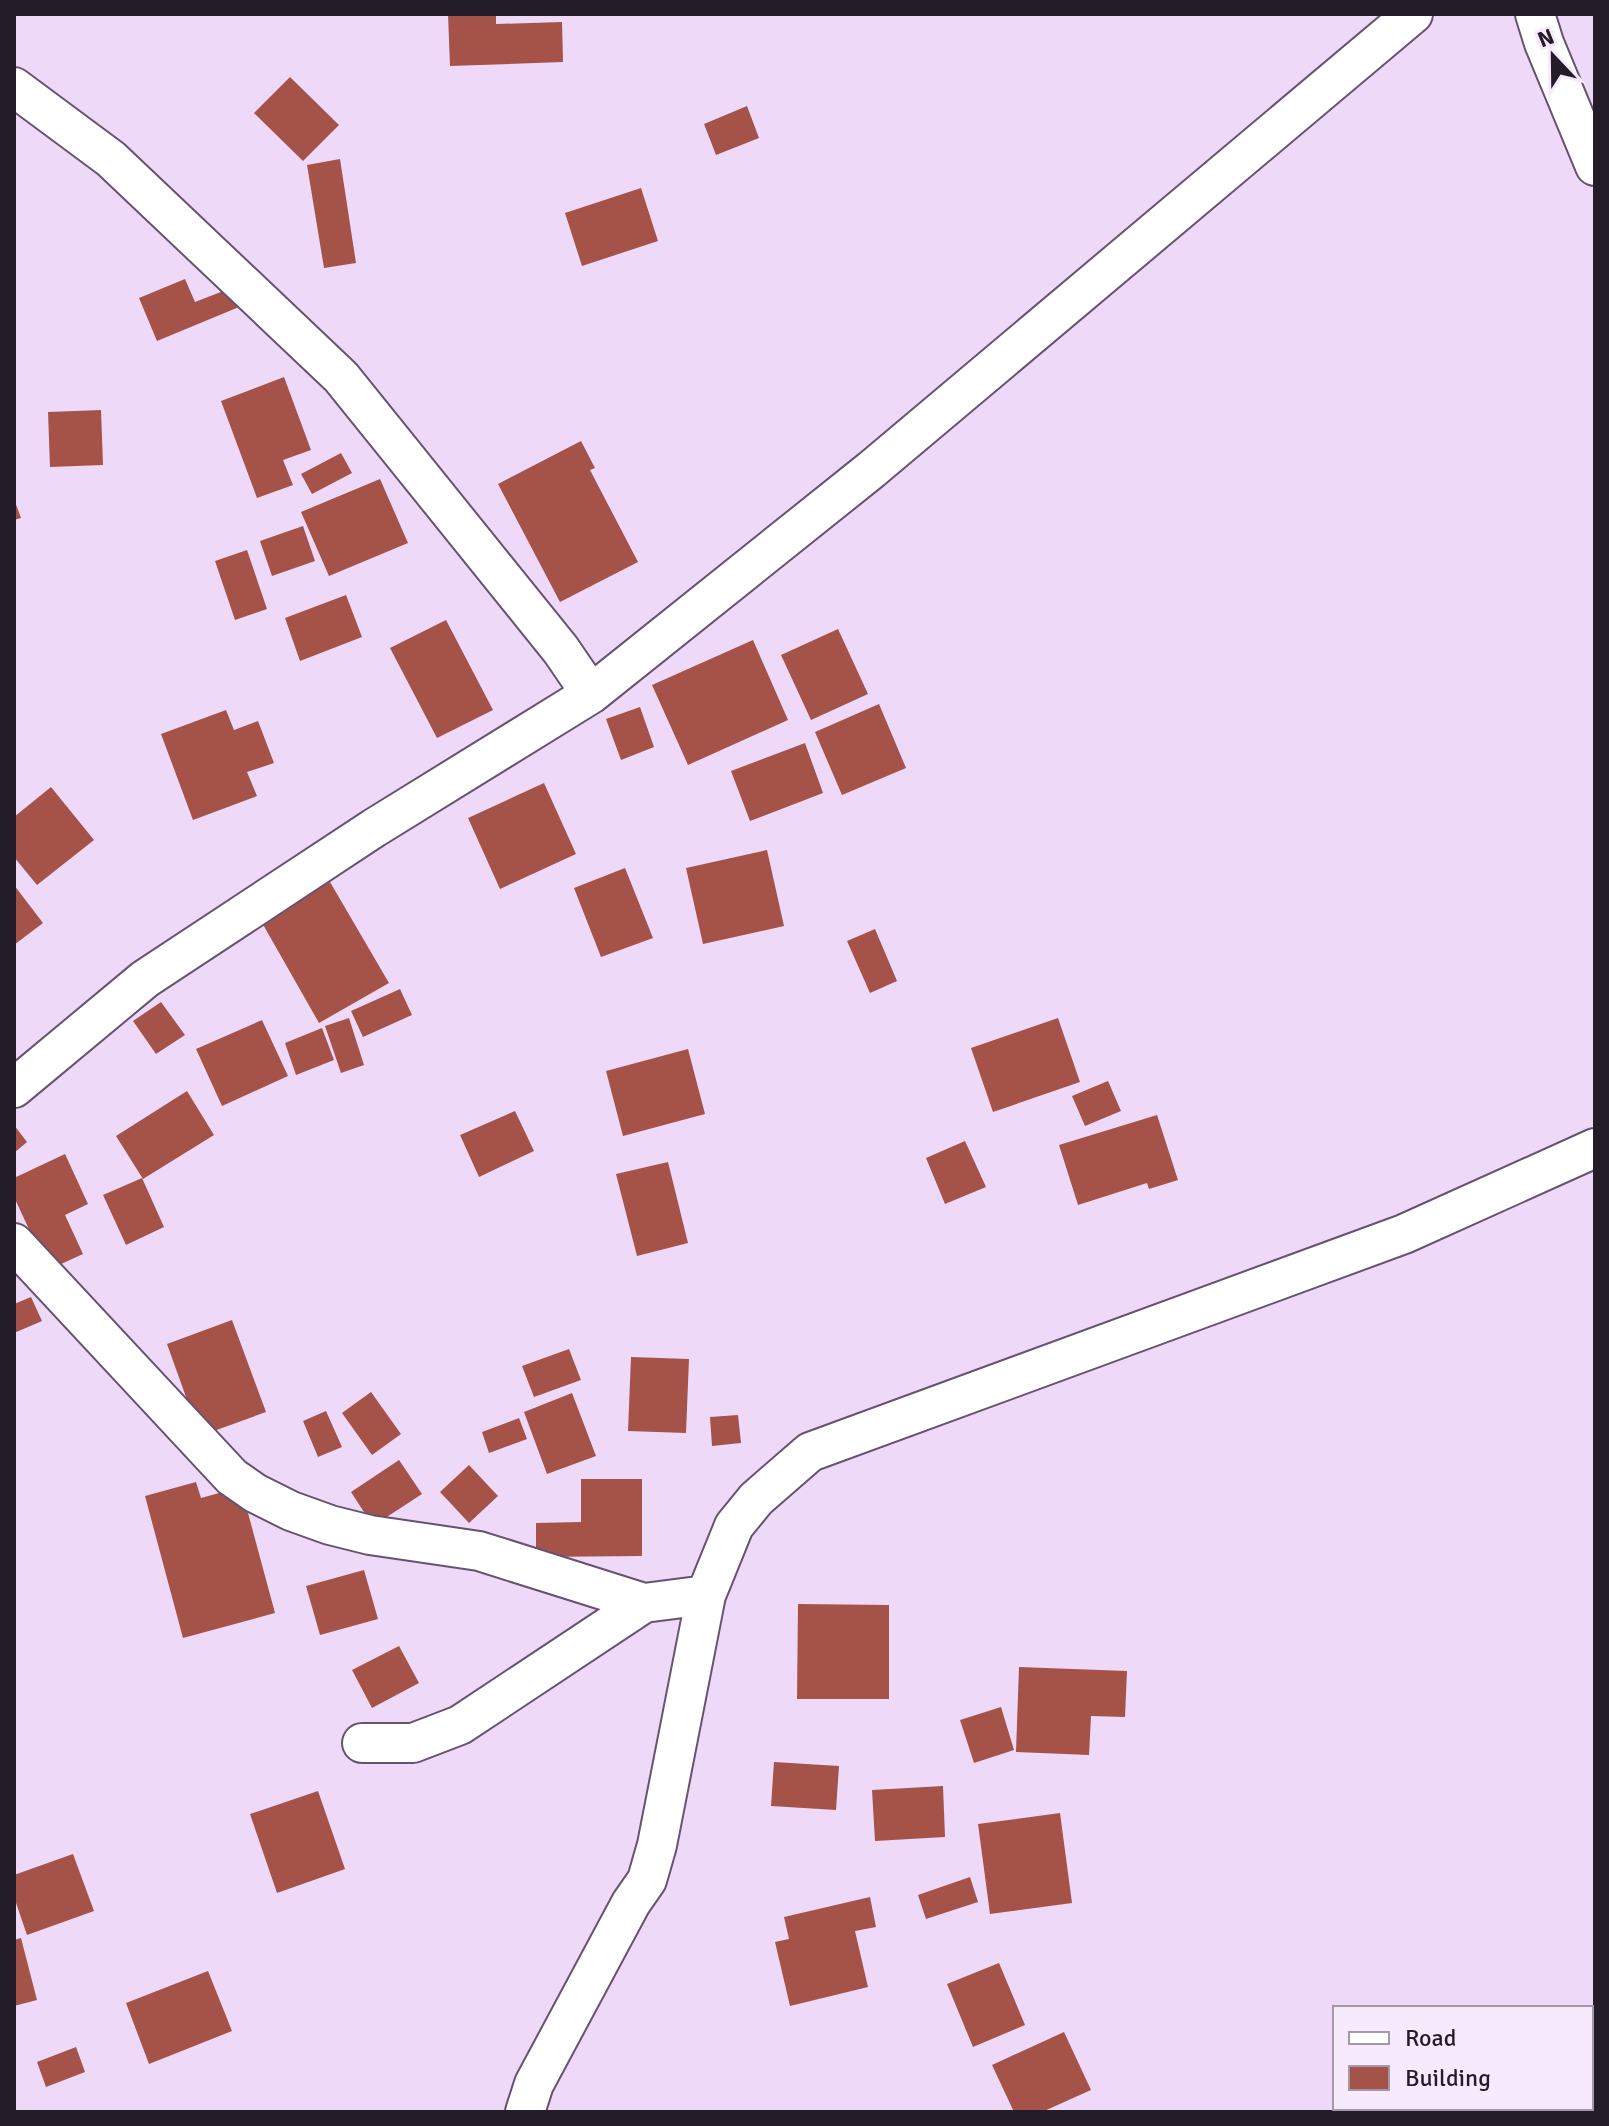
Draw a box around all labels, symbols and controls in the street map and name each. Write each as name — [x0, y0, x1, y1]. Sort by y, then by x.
north arrow — [1513, 16, 1593, 96]
text: N — [1534, 23, 1558, 53]
legend — [1333, 2006, 1593, 2110]
text: Road — [1405, 2023, 1456, 2053]
text: Building — [1405, 2063, 1491, 2093]

